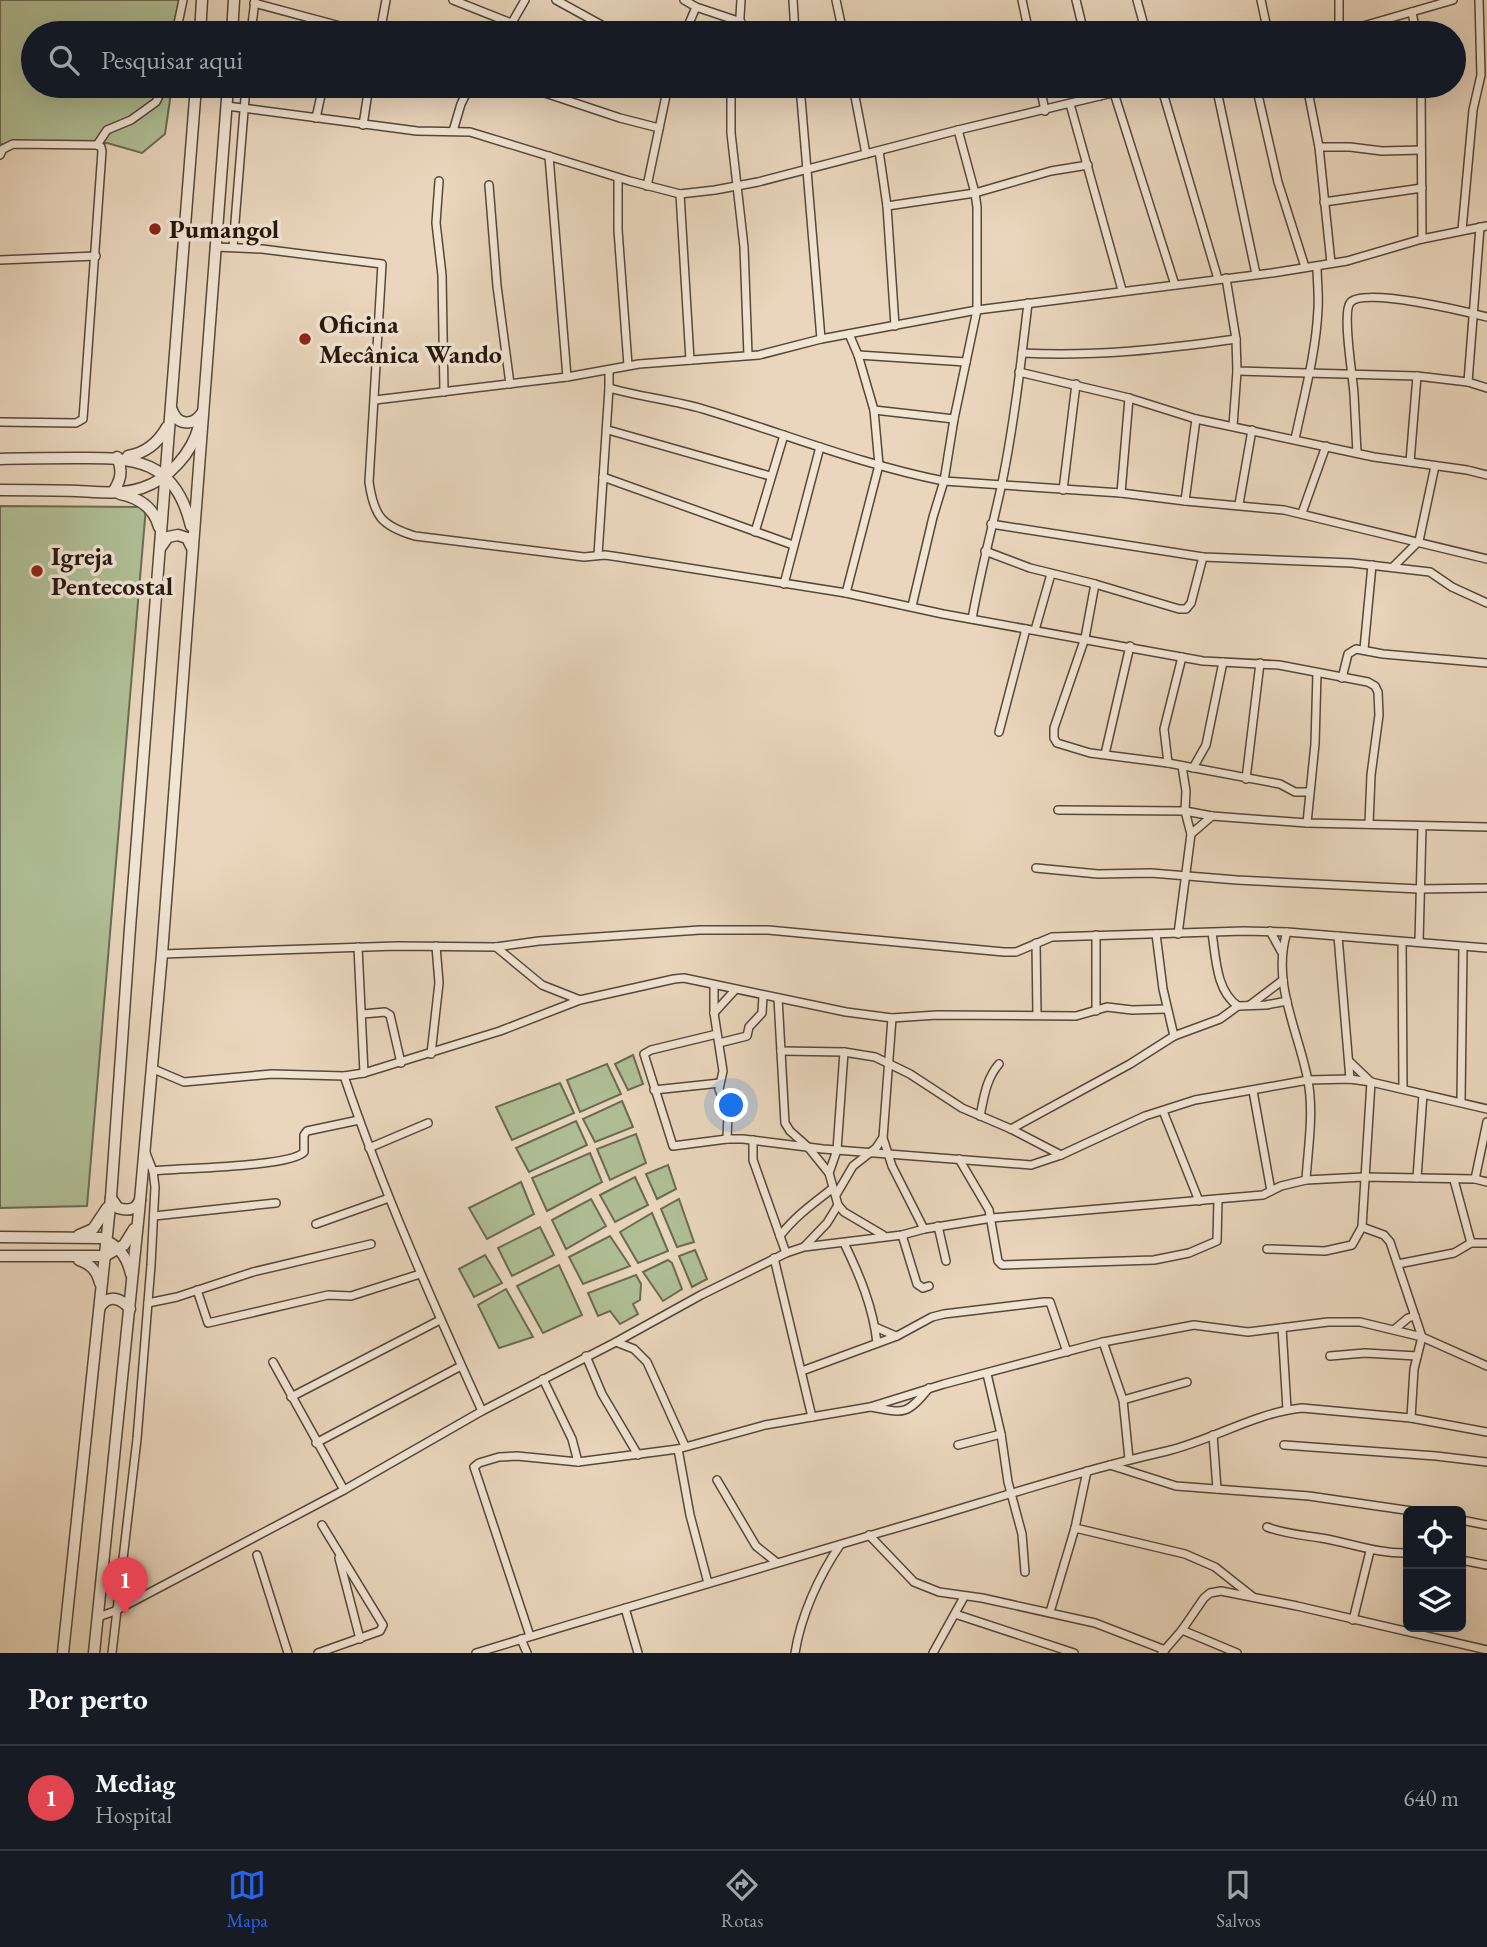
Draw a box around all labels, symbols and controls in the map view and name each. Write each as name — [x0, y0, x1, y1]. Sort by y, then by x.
search box — [21, 21, 1466, 98]
icon: search — [45, 41, 83, 79]
text: Pesquisar aqui — [101, 43, 243, 77]
place label: Pumangol — [169, 212, 279, 246]
marker: Pumangol — [147, 221, 163, 237]
place label: Oficina Mecânica Wando — [319, 307, 502, 371]
marker: Oficina Mecânica Wando — [297, 331, 313, 347]
place label: Igreja Pentecostal — [51, 539, 173, 603]
marker: Igreja Pentecostal — [29, 563, 45, 579]
your location — [714, 1088, 748, 1122]
map controls — [1403, 1506, 1466, 1632]
button: locate — [1403, 1506, 1466, 1569]
pin: 1 — [102, 1557, 148, 1615]
button: layers — [1403, 1569, 1466, 1632]
text: Por perto — [28, 1679, 148, 1718]
text: Mediag — [95, 1766, 176, 1800]
text: 1 — [45, 1783, 57, 1813]
text: 640 m — [1403, 1783, 1459, 1813]
text: Hospital — [95, 1800, 172, 1830]
tab: Mapa — [226, 1866, 268, 1933]
tab: Rotas — [721, 1866, 763, 1933]
tab: Salvos — [1216, 1866, 1261, 1933]

